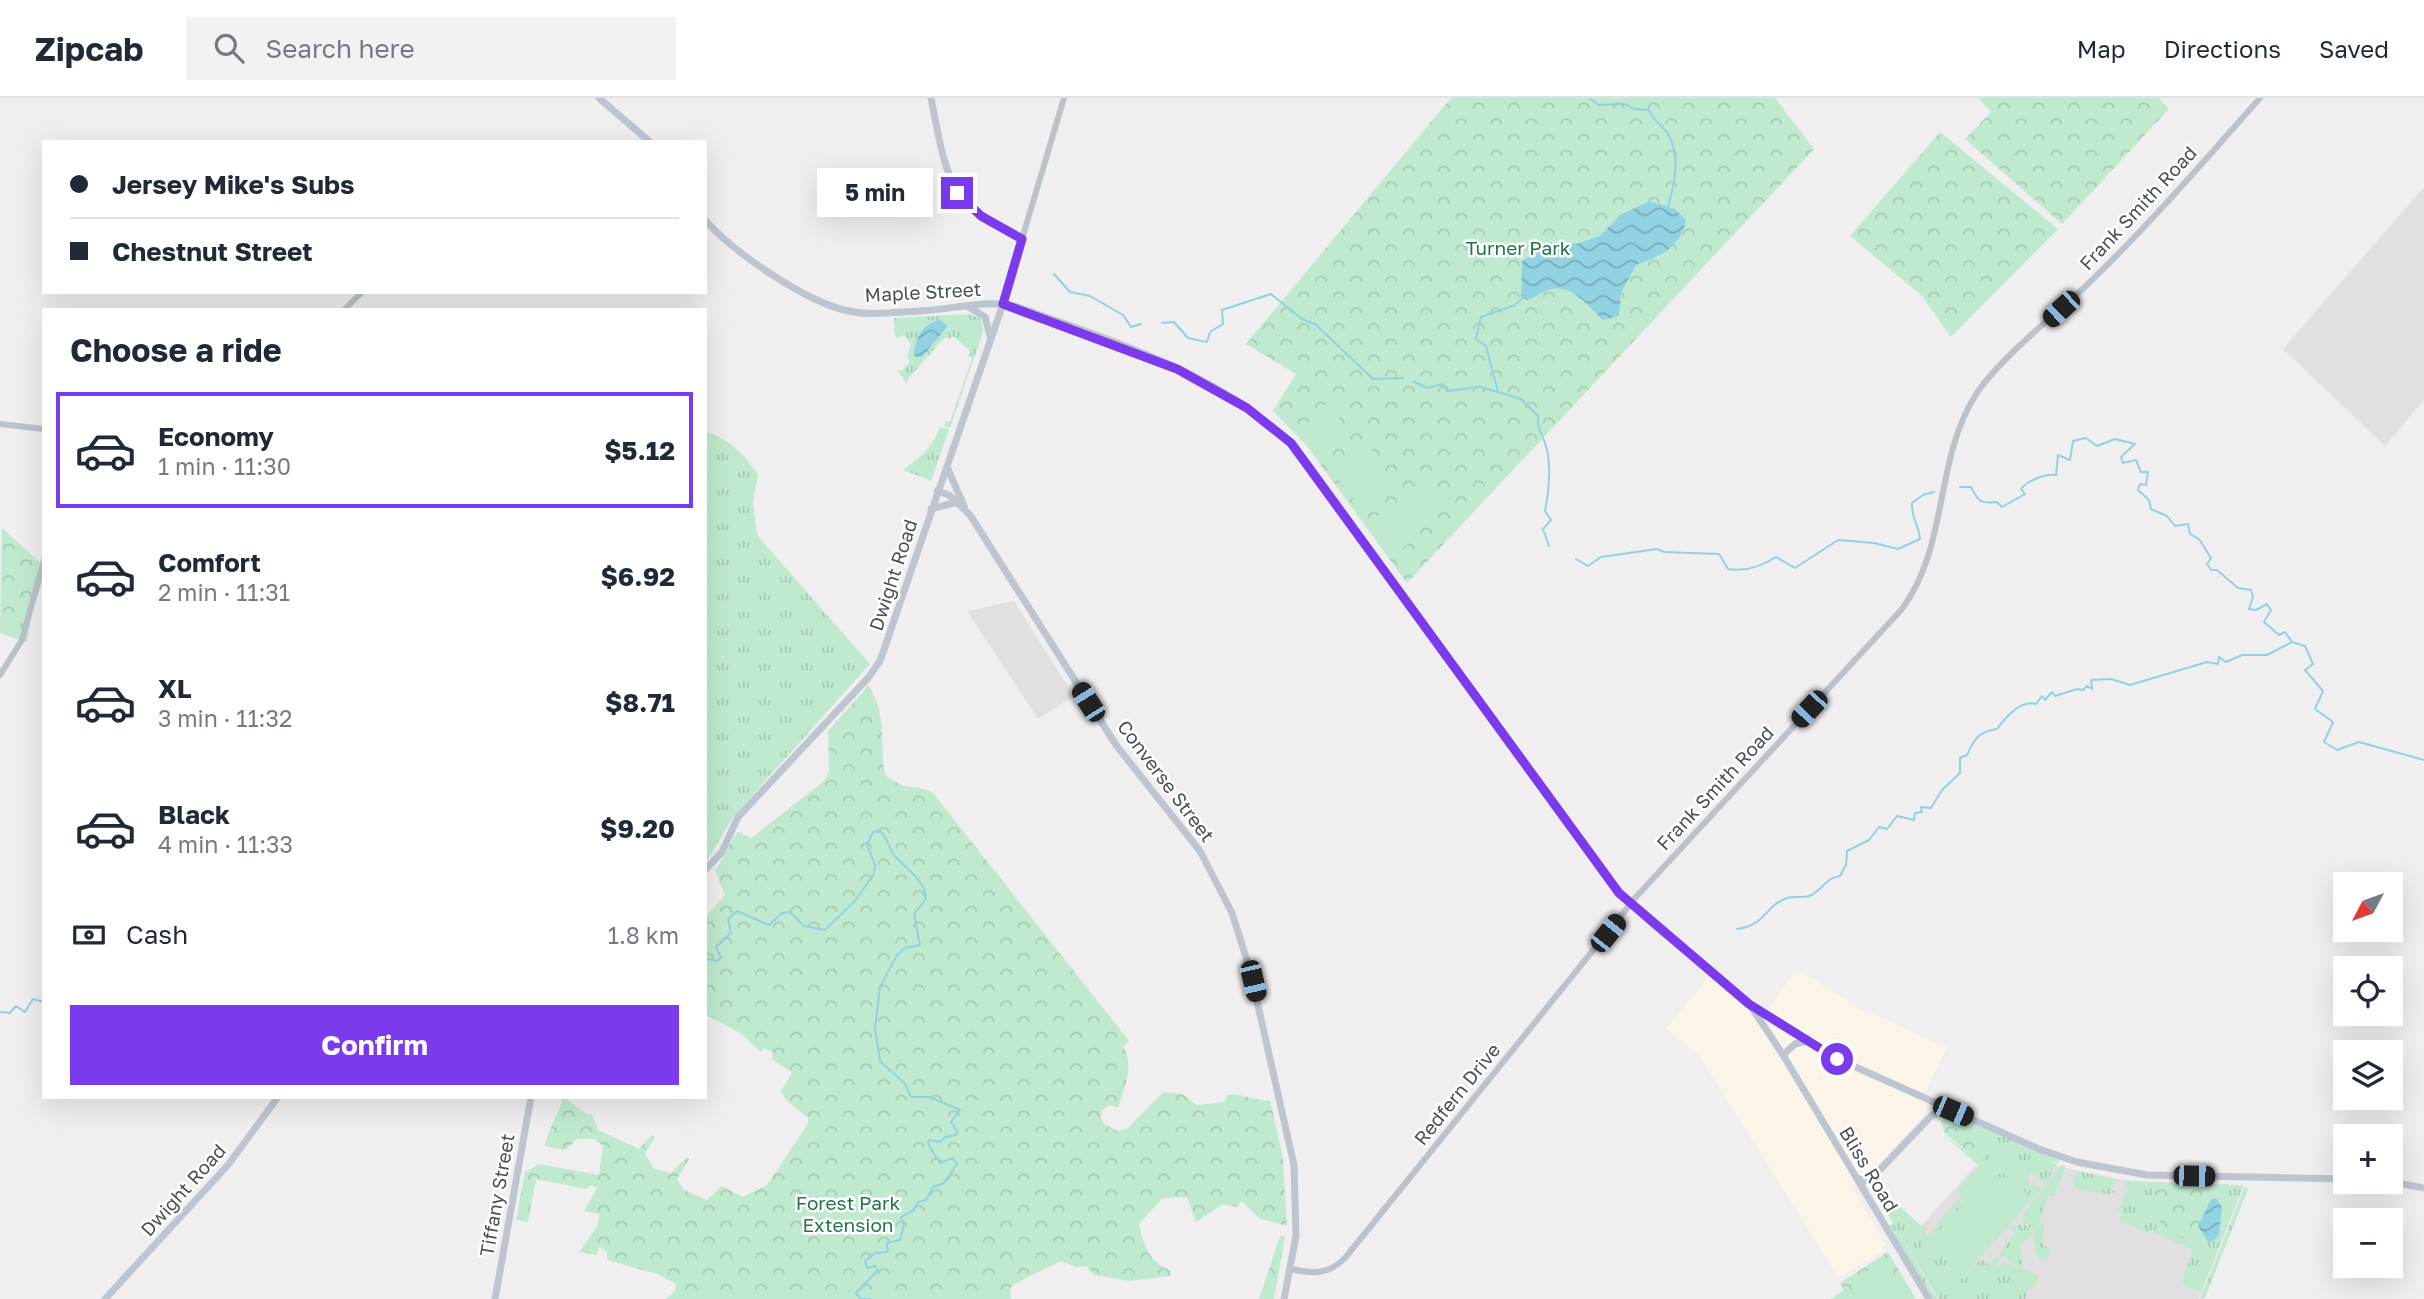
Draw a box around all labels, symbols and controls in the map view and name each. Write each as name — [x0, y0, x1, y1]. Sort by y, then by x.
search box — [186, 17, 676, 80]
text: Zipcab — [35, 29, 144, 68]
icon: search — [210, 29, 248, 67]
text: Search here — [266, 33, 415, 64]
text: Map — [2077, 34, 2126, 63]
text: Directions — [2164, 34, 2281, 63]
text: Saved — [2319, 34, 2389, 63]
street label: Frank Smith Road — [2074, 141, 2201, 274]
callout: 5 min — [817, 168, 932, 217]
text: Jersey Mike's Subs — [112, 169, 354, 200]
route end — [941, 177, 973, 209]
text: 5 min — [845, 178, 905, 206]
text: Chestnut Street — [112, 236, 313, 267]
park label: Turner Park — [1466, 236, 1571, 259]
street label: Maple Street — [864, 277, 982, 306]
car — [2039, 287, 2084, 331]
text: Choose a ride — [70, 331, 282, 369]
icon: car — [74, 419, 137, 482]
text: Economy — [158, 421, 274, 452]
text: $5.12 — [604, 435, 675, 466]
text: 1 min · 11:30 — [158, 452, 291, 480]
street label: Dwight Road — [864, 516, 921, 634]
icon: car — [74, 545, 137, 608]
text: Comfort — [158, 547, 261, 578]
text: $6.92 — [600, 561, 675, 592]
text: 2 min · 11:31 — [158, 578, 290, 606]
icon: car — [74, 671, 137, 734]
text: XL — [158, 673, 192, 704]
car — [1068, 679, 1109, 725]
car — [1787, 686, 1832, 732]
text: $8.71 — [605, 687, 675, 718]
text: 3 min · 11:32 — [158, 704, 292, 732]
street label: Converse Street — [1113, 715, 1220, 846]
street label: Frank Smith Road — [1651, 721, 1778, 854]
icon: car — [74, 797, 137, 860]
text: Black — [158, 799, 230, 830]
text: $9.20 — [600, 813, 675, 844]
text: 4 min · 11:33 — [158, 830, 293, 858]
north arrow — [2333, 872, 2403, 942]
map controls — [2333, 872, 2403, 1278]
car — [1587, 910, 1630, 956]
icon: cash — [70, 916, 108, 954]
text: Cash — [126, 919, 188, 950]
text: 1.8 km — [608, 921, 679, 949]
button: locate — [2333, 956, 2403, 1026]
car — [1239, 958, 1268, 1004]
button: Confirm — [70, 1005, 679, 1085]
street label: Redfern Drive — [1409, 1038, 1505, 1149]
button: layers — [2333, 1040, 2403, 1110]
route start — [1821, 1043, 1853, 1075]
car — [1930, 1093, 1977, 1129]
street label: Bliss Road — [1835, 1122, 1904, 1216]
button: + — [2333, 1124, 2403, 1194]
street label: Tiffany Street — [474, 1132, 519, 1258]
street label: Dwight Road — [135, 1139, 230, 1240]
car — [2173, 1165, 2216, 1187]
park label: Forest Park Extension — [796, 1191, 900, 1236]
button: − — [2333, 1208, 2403, 1278]

